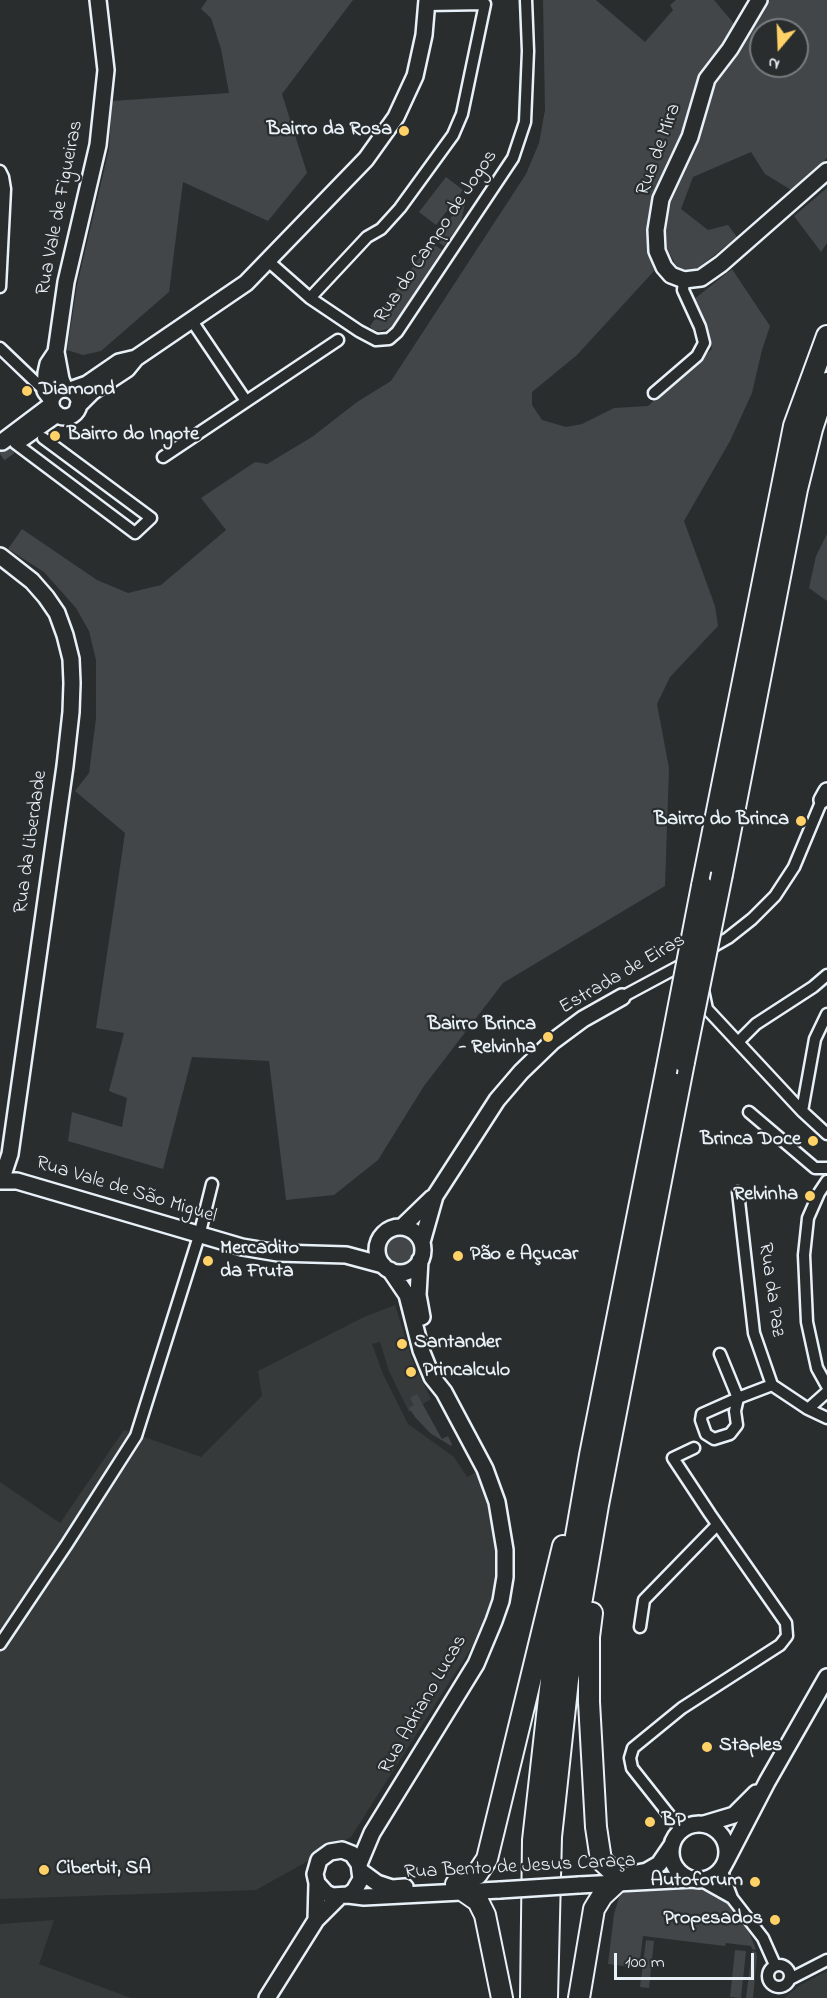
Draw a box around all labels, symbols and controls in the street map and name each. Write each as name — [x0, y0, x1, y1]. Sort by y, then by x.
north arrow — [749, 18, 809, 78]
text: N — [765, 50, 783, 76]
street label: Rua de Mira — [632, 101, 688, 199]
street label: Rua Vale de Figueiras — [32, 119, 90, 297]
place label: Bairro da Rosa — [267, 119, 392, 143]
marker: Bairro da Rosa — [397, 124, 411, 138]
street label: Rua do Campo de Jogos — [370, 146, 504, 328]
place label: Diamond — [39, 379, 115, 403]
marker: Diamond — [20, 384, 34, 398]
place label: Bairro do Ingote — [67, 424, 199, 448]
marker: Bairro do Ingote — [48, 429, 62, 443]
street label: Rua da Liberdade — [10, 769, 54, 915]
place label: Bairro do Brinca — [654, 809, 789, 833]
marker: Bairro do Brinca — [794, 814, 808, 828]
street label: Estrada de Eiras — [556, 929, 690, 1021]
place label: Bairro Brinca - Relvinha — [428, 1014, 536, 1061]
marker: Bairro Brinca - Relvinha — [541, 1030, 555, 1044]
place label: Brinca Doce — [700, 1129, 801, 1153]
marker: Brinca Doce — [806, 1134, 820, 1148]
street label: Rua Vale de São Miguel — [33, 1152, 219, 1230]
place label: Relvinha — [733, 1184, 798, 1208]
marker: Relvinha — [803, 1189, 817, 1203]
place label: Mercadito da Fruta — [220, 1238, 299, 1285]
street label: Rua da Paz — [752, 1241, 788, 1339]
place label: Pão e Açucar — [470, 1244, 578, 1268]
marker: Pão e Açucar — [451, 1249, 465, 1263]
marker: Mercadito da Fruta — [201, 1254, 215, 1268]
place label: Santander — [414, 1332, 501, 1356]
marker: Santander — [395, 1337, 409, 1351]
place label: Princalculo — [423, 1360, 510, 1384]
marker: Princalculo — [404, 1365, 418, 1379]
street label: Rua Adriano Lucas — [375, 1631, 473, 1779]
place label: Staples — [719, 1735, 782, 1759]
marker: Staples — [700, 1740, 714, 1754]
place label: BP — [662, 1810, 686, 1834]
marker: BP — [643, 1815, 657, 1829]
street label: Rua Bento de Jesus Caraça — [404, 1850, 636, 1886]
place label: Ciberbit, SA — [56, 1858, 151, 1882]
marker: Ciberbit, SA — [37, 1863, 51, 1877]
place label: Autoforum — [651, 1870, 743, 1894]
marker: Autoforum — [748, 1875, 762, 1889]
place label: Propesados — [663, 1908, 763, 1932]
marker: Propesados — [768, 1913, 782, 1927]
scale bar — [617, 1941, 756, 1979]
text: 100 m — [625, 1950, 665, 1976]

